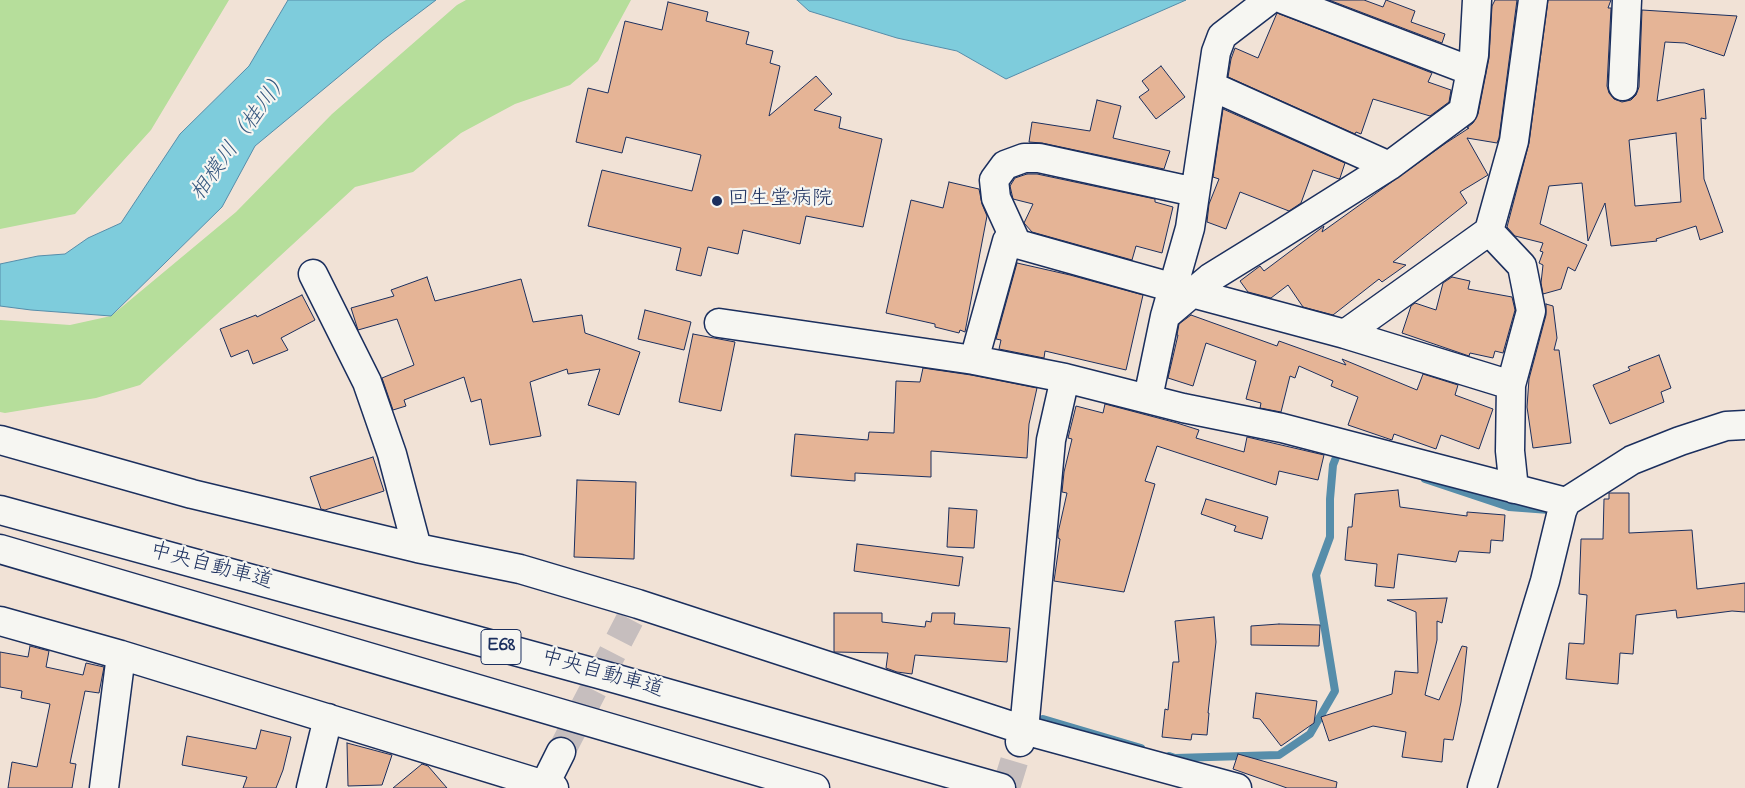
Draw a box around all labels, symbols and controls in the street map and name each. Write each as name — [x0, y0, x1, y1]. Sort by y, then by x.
water label: 相模川（桂川） — [186, 67, 298, 207]
place label: 回生堂病院 — [728, 188, 833, 214]
marker: 回生堂病院 — [710, 194, 724, 208]
street label: 中央自動車道 — [147, 540, 275, 596]
road number: E68 — [481, 630, 521, 664]
street label: 中央自動車道 — [538, 646, 666, 704]

